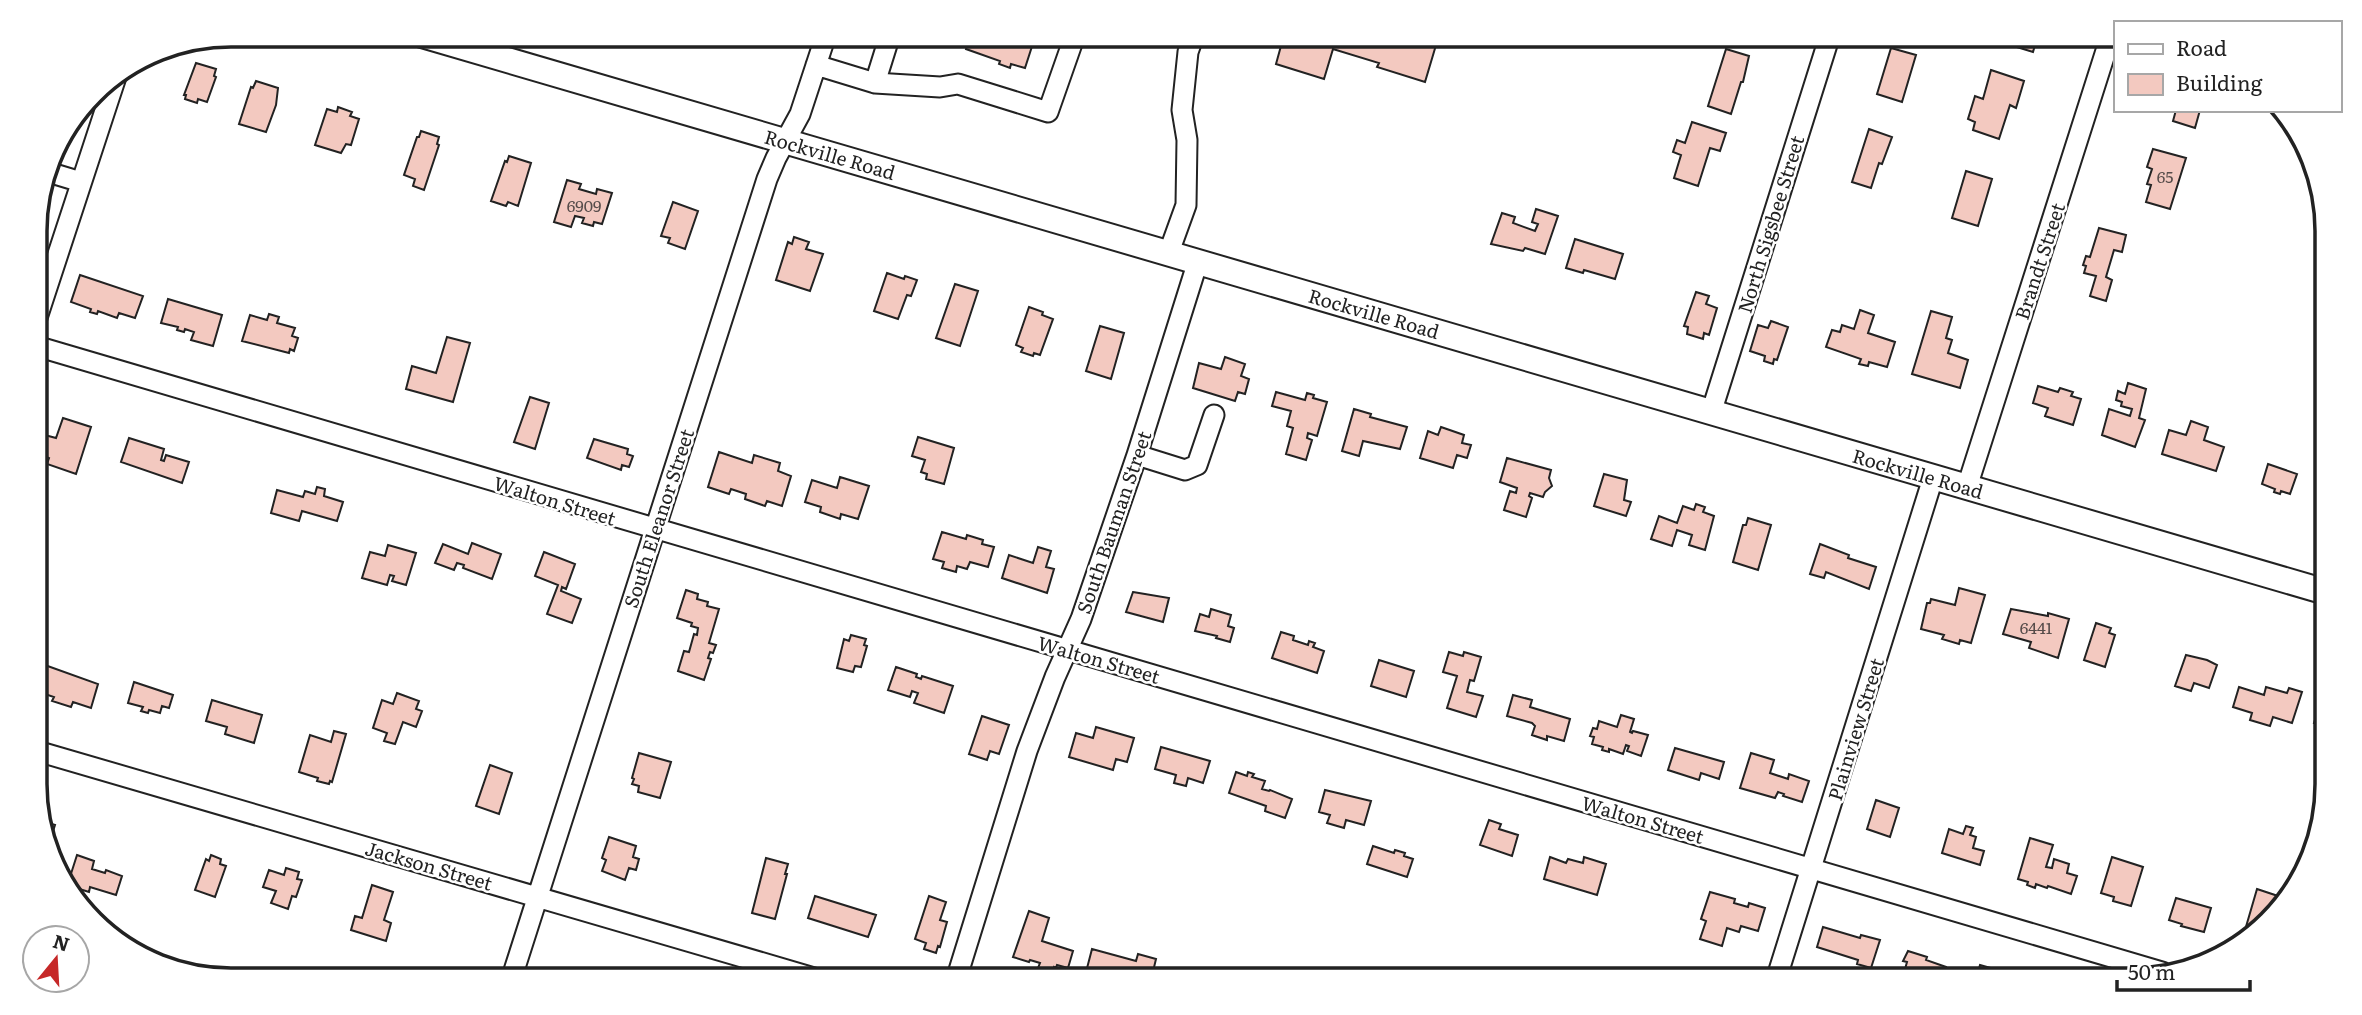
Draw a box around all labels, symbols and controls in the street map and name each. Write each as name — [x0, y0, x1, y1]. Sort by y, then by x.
legend — [2114, 21, 2341, 112]
text: Road — [2176, 31, 2227, 62]
text: Building — [2176, 66, 2263, 97]
street label: Rockville Road — [761, 122, 899, 186]
street label: North Sigsbee Street — [1730, 131, 1810, 316]
house number: 65 — [2157, 164, 2173, 188]
house number: 6909 — [567, 193, 601, 217]
street label: Brandt Street — [2007, 199, 2071, 323]
street label: Rockville Road — [1305, 281, 1443, 345]
street label: South Eleanor Street — [616, 425, 700, 611]
street label: South Bauman Street — [1069, 427, 1158, 617]
street label: Rockville Road — [1849, 441, 1987, 505]
street label: Walton Street — [491, 468, 620, 532]
house number: 6441 — [2020, 615, 2053, 639]
street label: Walton Street — [1035, 628, 1164, 690]
street label: Plainview Street — [1820, 654, 1890, 804]
street label: Walton Street — [1579, 788, 1708, 850]
street label: Jackson Street — [362, 833, 496, 897]
north arrow — [21, 924, 91, 994]
text: N — [50, 926, 74, 958]
scale bar — [2117, 948, 2250, 992]
text: 50 m — [2128, 955, 2175, 986]

